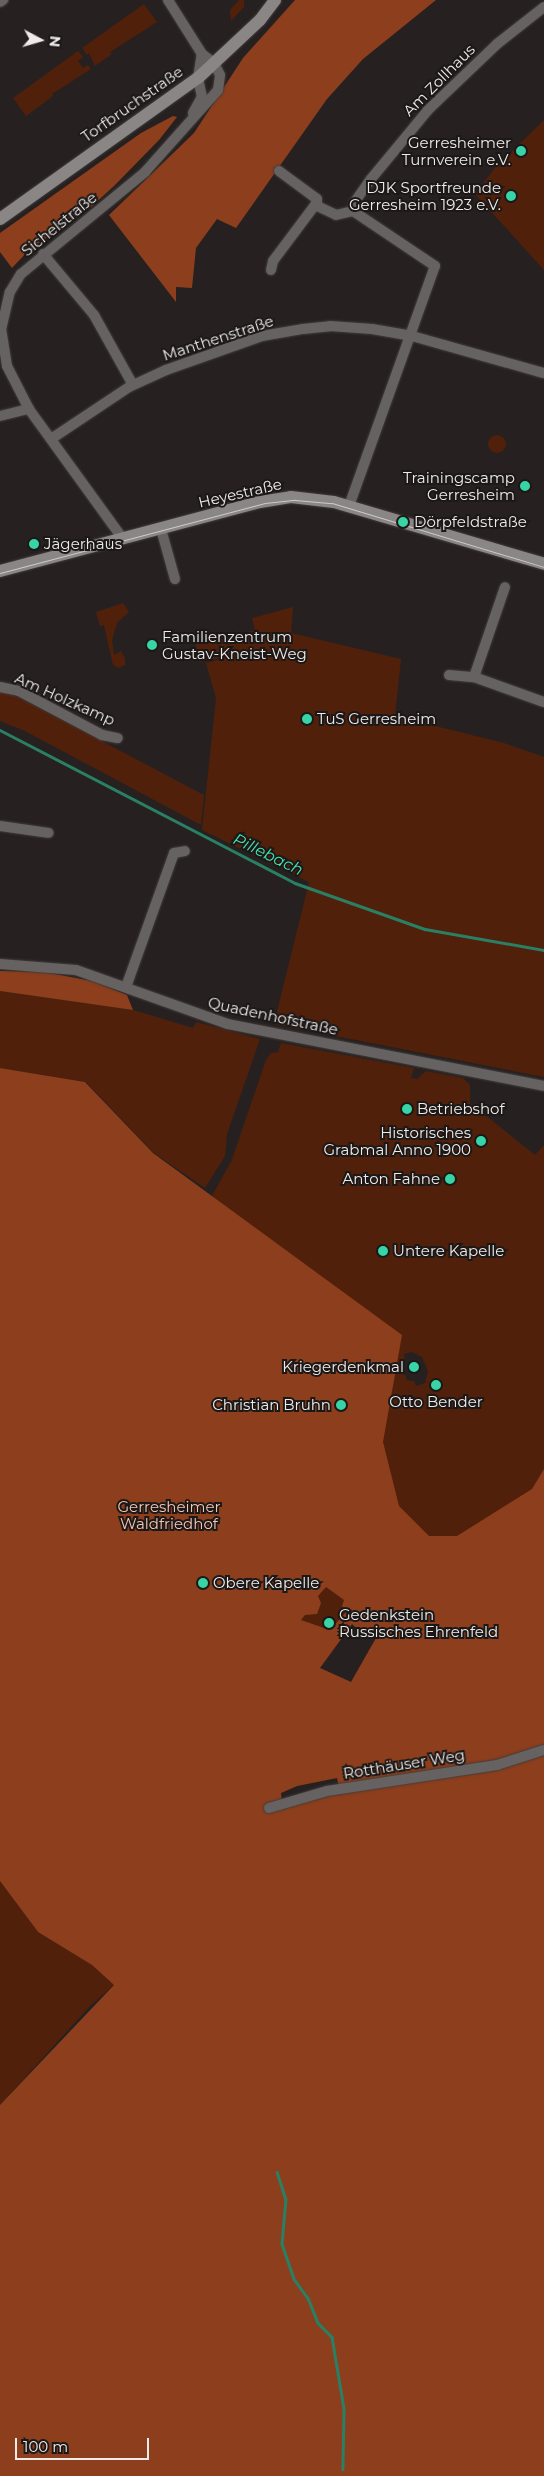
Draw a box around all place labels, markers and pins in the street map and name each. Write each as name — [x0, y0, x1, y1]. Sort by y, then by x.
place label: Gerresheimer Turnverein e.V. — [402, 133, 511, 168]
marker: Gerresheimer Turnverein e.V. — [515, 145, 527, 157]
place label: DJK Sportfreunde Gerresheim 1923 e.V. — [349, 178, 501, 213]
marker: DJK Sportfreunde Gerresheim 1923 e.V. — [505, 190, 517, 202]
place label: Trainingscamp Gerresheim — [403, 468, 515, 503]
marker: Trainingscamp Gerresheim — [519, 480, 531, 492]
place label: Dörpfeldstraße — [414, 513, 527, 531]
marker: Dörpfeldstraße — [396, 515, 410, 529]
place label: Jägerhaus — [44, 535, 122, 553]
marker: Jägerhaus — [28, 538, 40, 550]
place label: Familienzentrum Gustav-Kneist-Weg — [162, 627, 307, 662]
marker: Familienzentrum Gustav-Kneist-Weg — [146, 639, 158, 651]
place label: TuS Gerresheim — [317, 710, 436, 728]
marker: TuS Gerresheim — [301, 713, 313, 725]
place label: Betriebshof — [417, 1100, 505, 1118]
marker: Betriebshof — [401, 1103, 413, 1115]
place label: Historisches Grabmal Anno 1900 — [323, 1123, 471, 1158]
marker: Historisches Grabmal Anno 1900 — [475, 1135, 487, 1147]
place label: Anton Fahne — [342, 1170, 440, 1188]
marker: Anton Fahne — [444, 1173, 456, 1185]
place label: Untere Kapelle — [393, 1242, 504, 1260]
marker: Untere Kapelle — [377, 1245, 389, 1257]
place label: Kriegerdenkmal — [282, 1358, 404, 1376]
marker: Kriegerdenkmal — [408, 1361, 420, 1373]
marker: Otto Bender — [430, 1379, 442, 1391]
place label: Otto Bender — [389, 1393, 483, 1411]
place label: Christian Bruhn — [212, 1396, 331, 1414]
marker: Christian Bruhn — [335, 1399, 347, 1411]
place label: Obere Kapelle — [213, 1574, 319, 1592]
marker: Obere Kapelle — [197, 1577, 209, 1589]
place label: Gedenkstein Russisches Ehrenfeld — [339, 1605, 498, 1640]
marker: Gedenkstein Russisches Ehrenfeld — [323, 1617, 335, 1629]

